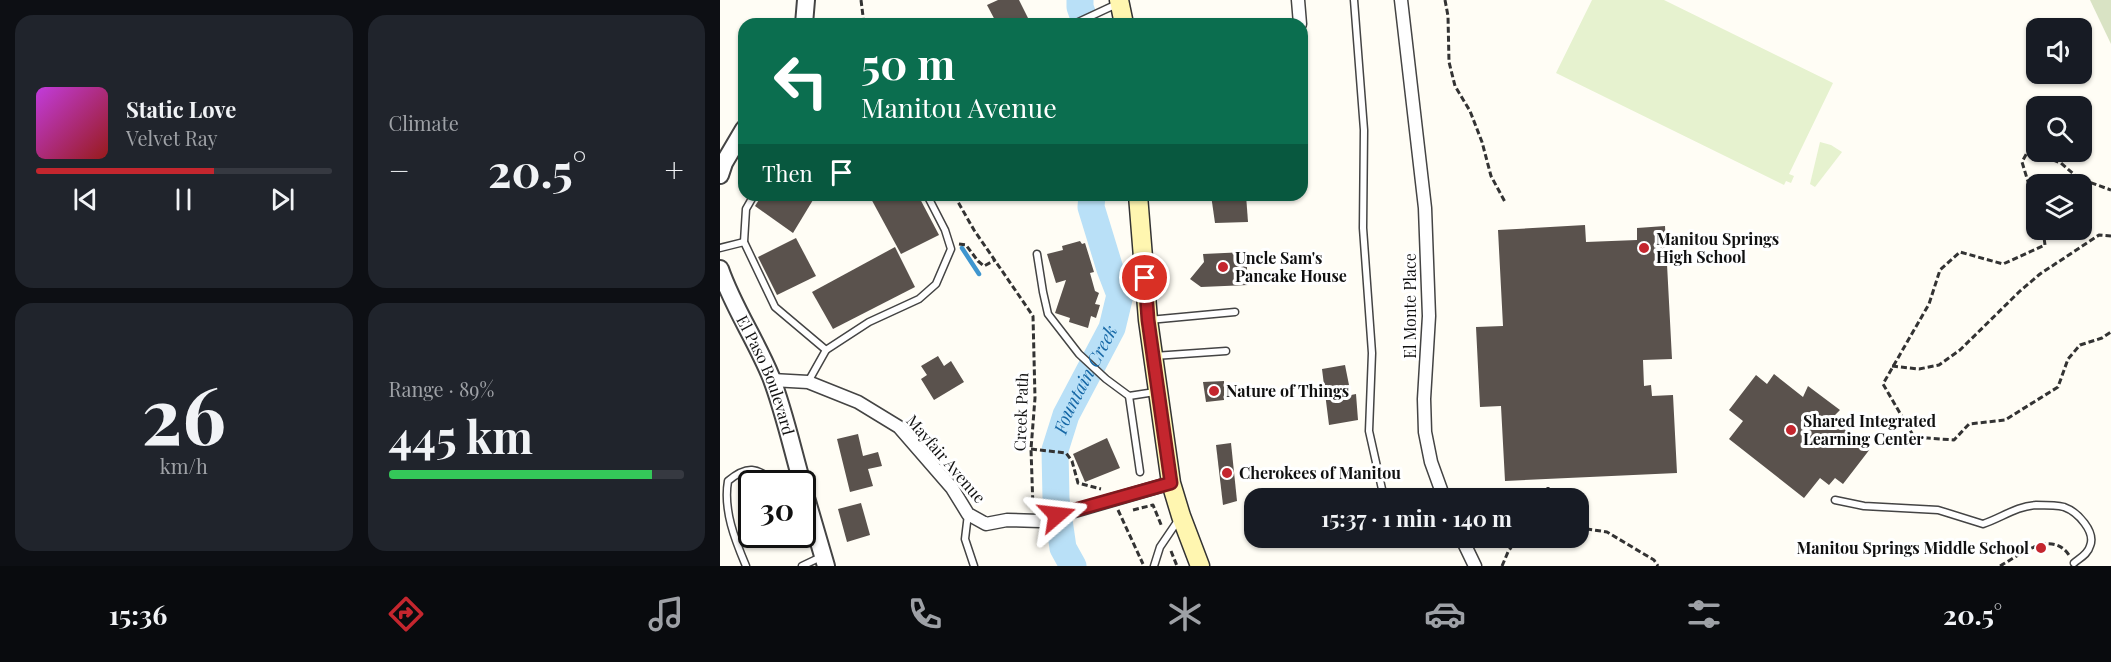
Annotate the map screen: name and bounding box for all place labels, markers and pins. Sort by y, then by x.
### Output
place label: Manitou Springs High School [1656,228,1779,267]
marker: Manitou Springs High School [1637,241,1651,255]
place label: Uncle Sam's Pancake House [1235,247,1347,286]
pin [1119,252,1170,303]
marker: Uncle Sam's Pancake House [1216,260,1230,274]
place label: Nature of Things [1226,380,1349,401]
marker: Nature of Things [1207,384,1221,398]
place label: Shared Integrated Learning Center [1803,410,1937,449]
marker: Shared Integrated Learning Center [1784,423,1798,437]
place label: Cherokees of Manitou [1239,462,1401,483]
marker: Cherokees of Manitou [1220,466,1234,480]
place label: Manitou Springs Middle School [1797,537,2029,558]
marker: Manitou Springs Middle School [2034,541,2048,555]

